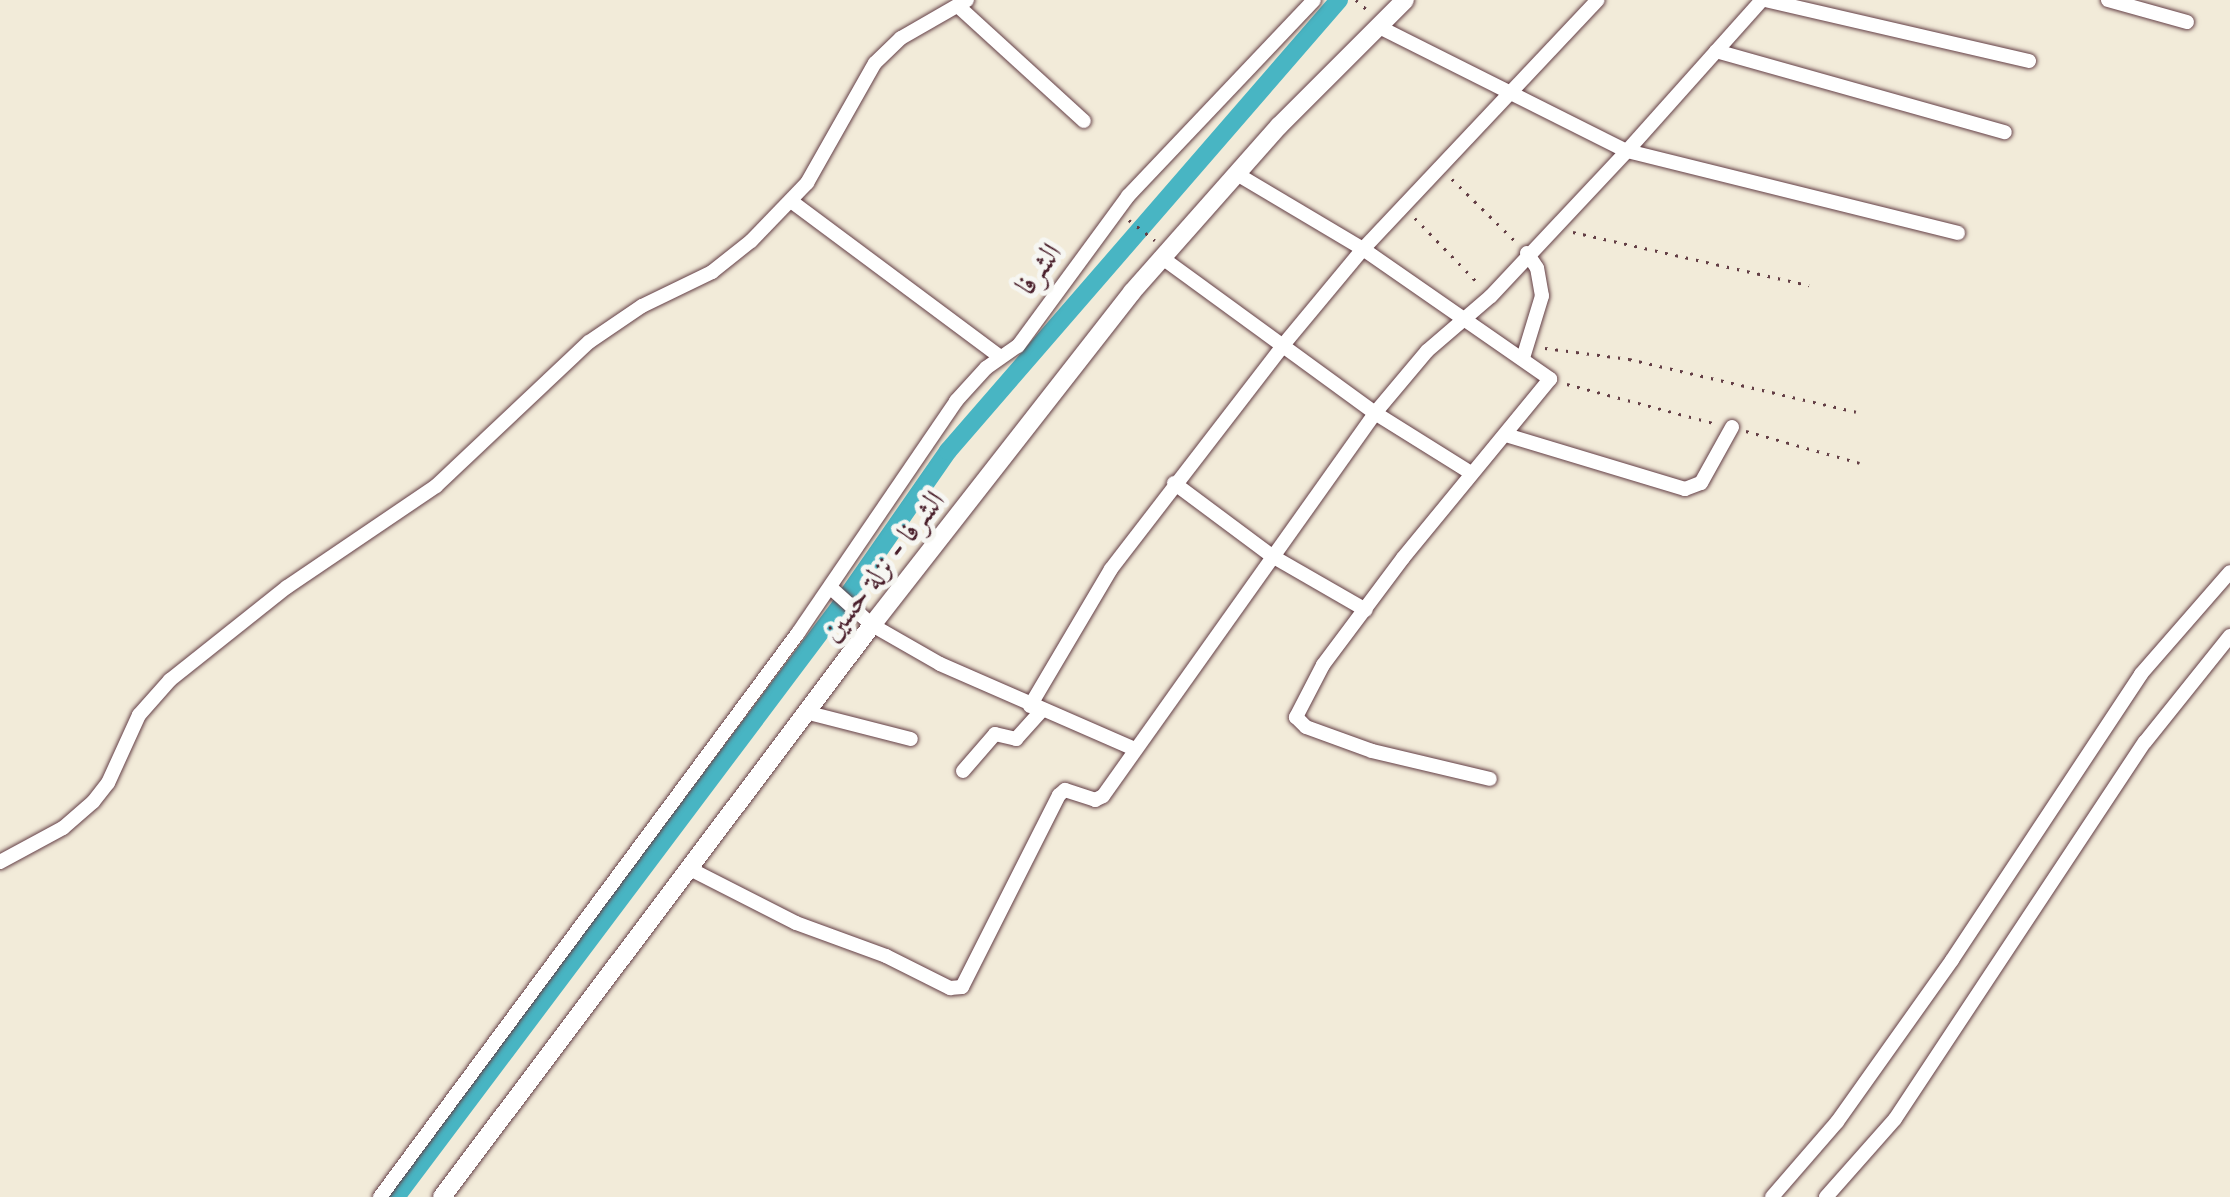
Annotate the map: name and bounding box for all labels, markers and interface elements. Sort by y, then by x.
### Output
street label: الشرفا [1009,237,1071,303]
street label: الشرفا - نزلة حسين [814,485,954,649]

